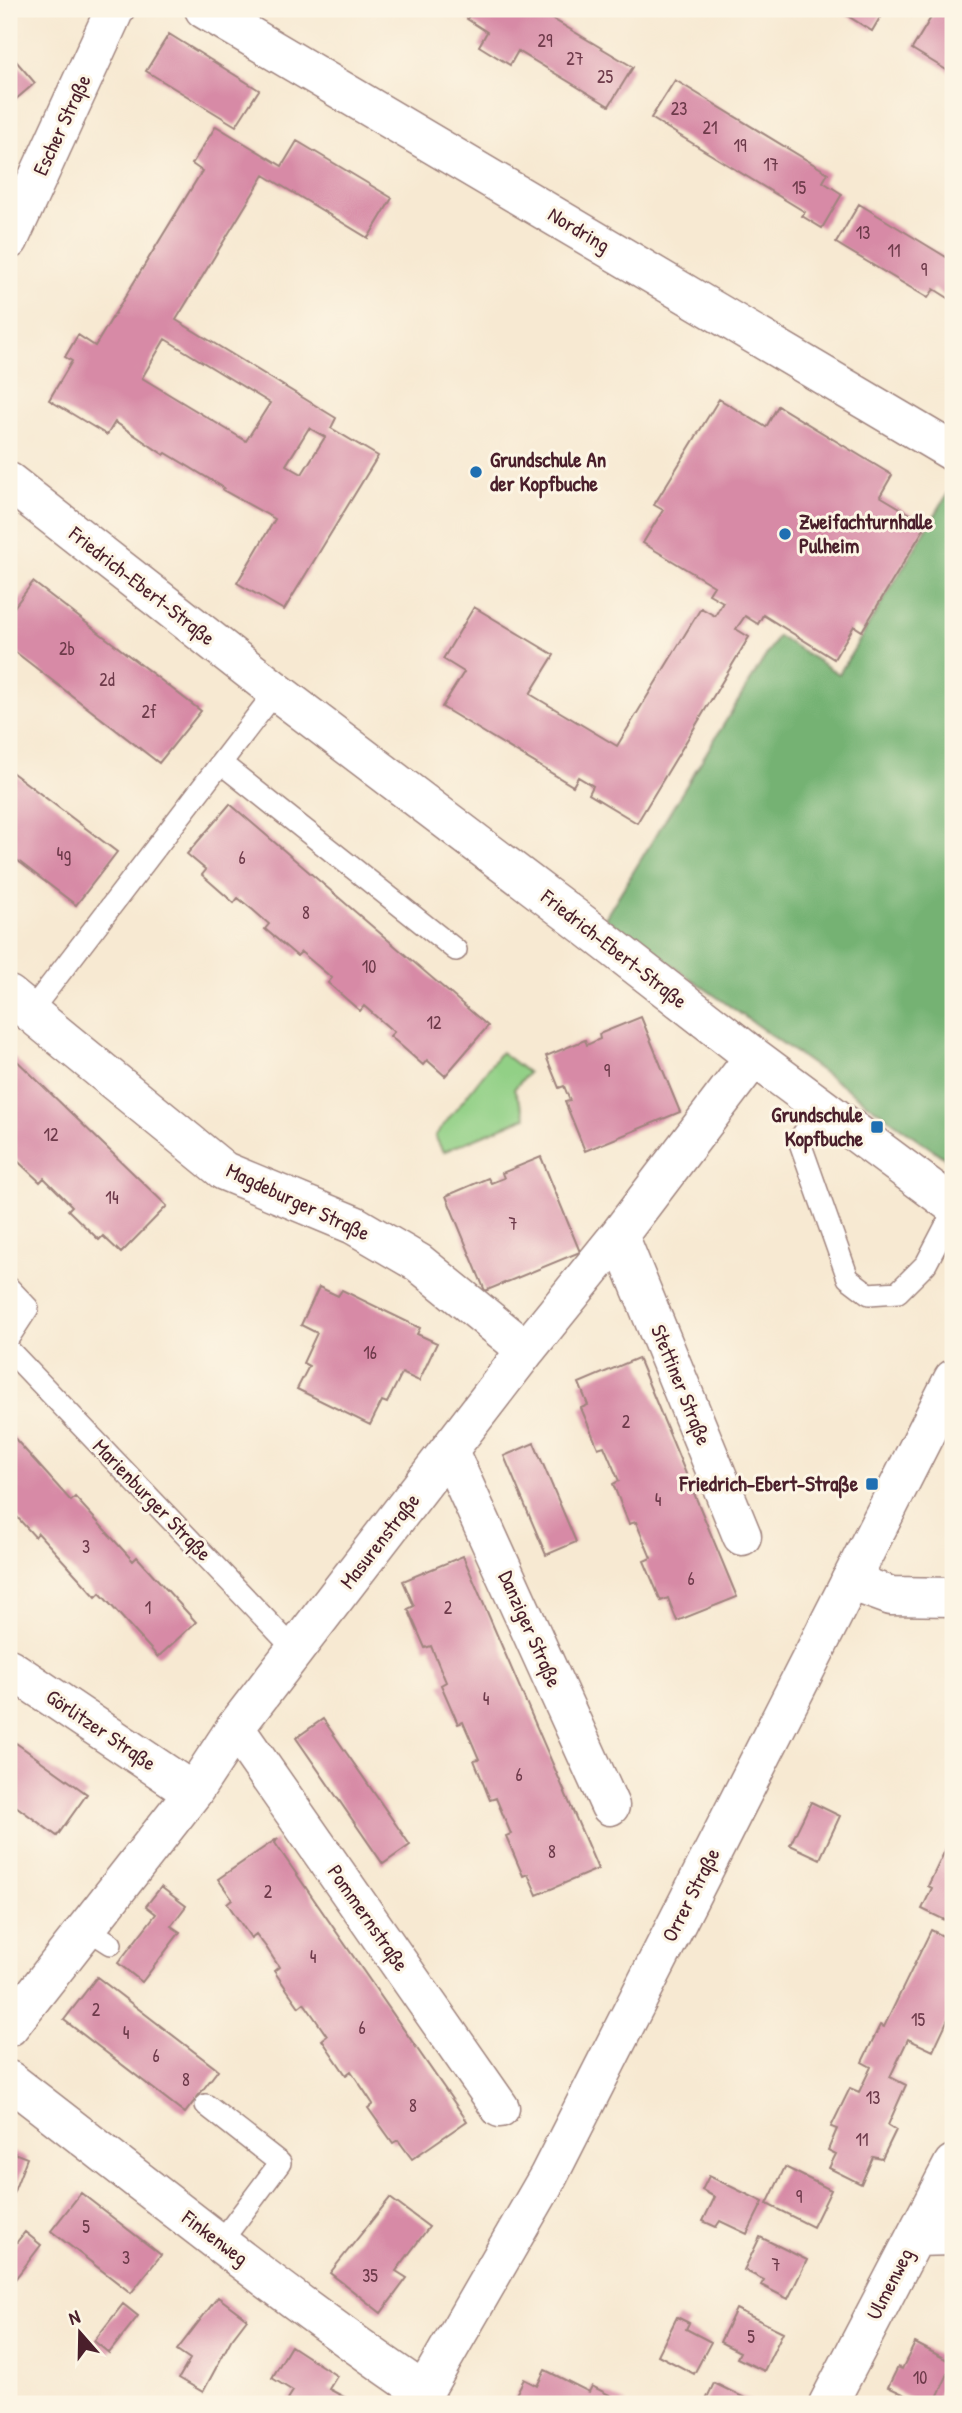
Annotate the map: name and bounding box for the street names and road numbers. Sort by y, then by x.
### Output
street label: Escher Straße [26,70,98,180]
street label: Nordring [543,200,616,259]
street label: Friedrich-Ebert-Straße [62,519,221,652]
street label: Friedrich-Ebert-Straße [534,882,693,1015]
street label: Magdeburger Straße [222,1156,375,1247]
street label: Stettiner Straße [644,1320,719,1449]
street label: Marienburger Straße [86,1432,218,1567]
street label: Masurenstraße [333,1487,426,1595]
street label: Danziger Straße [492,1566,569,1692]
street label: Görlitzer Straße [41,1682,162,1777]
street label: Orrer Straße [655,1843,727,1947]
street label: Pommernstraße [321,1859,416,1977]
street label: Finkenweg [175,2203,254,2272]
street label: Ulmenweg [859,2243,920,2325]

